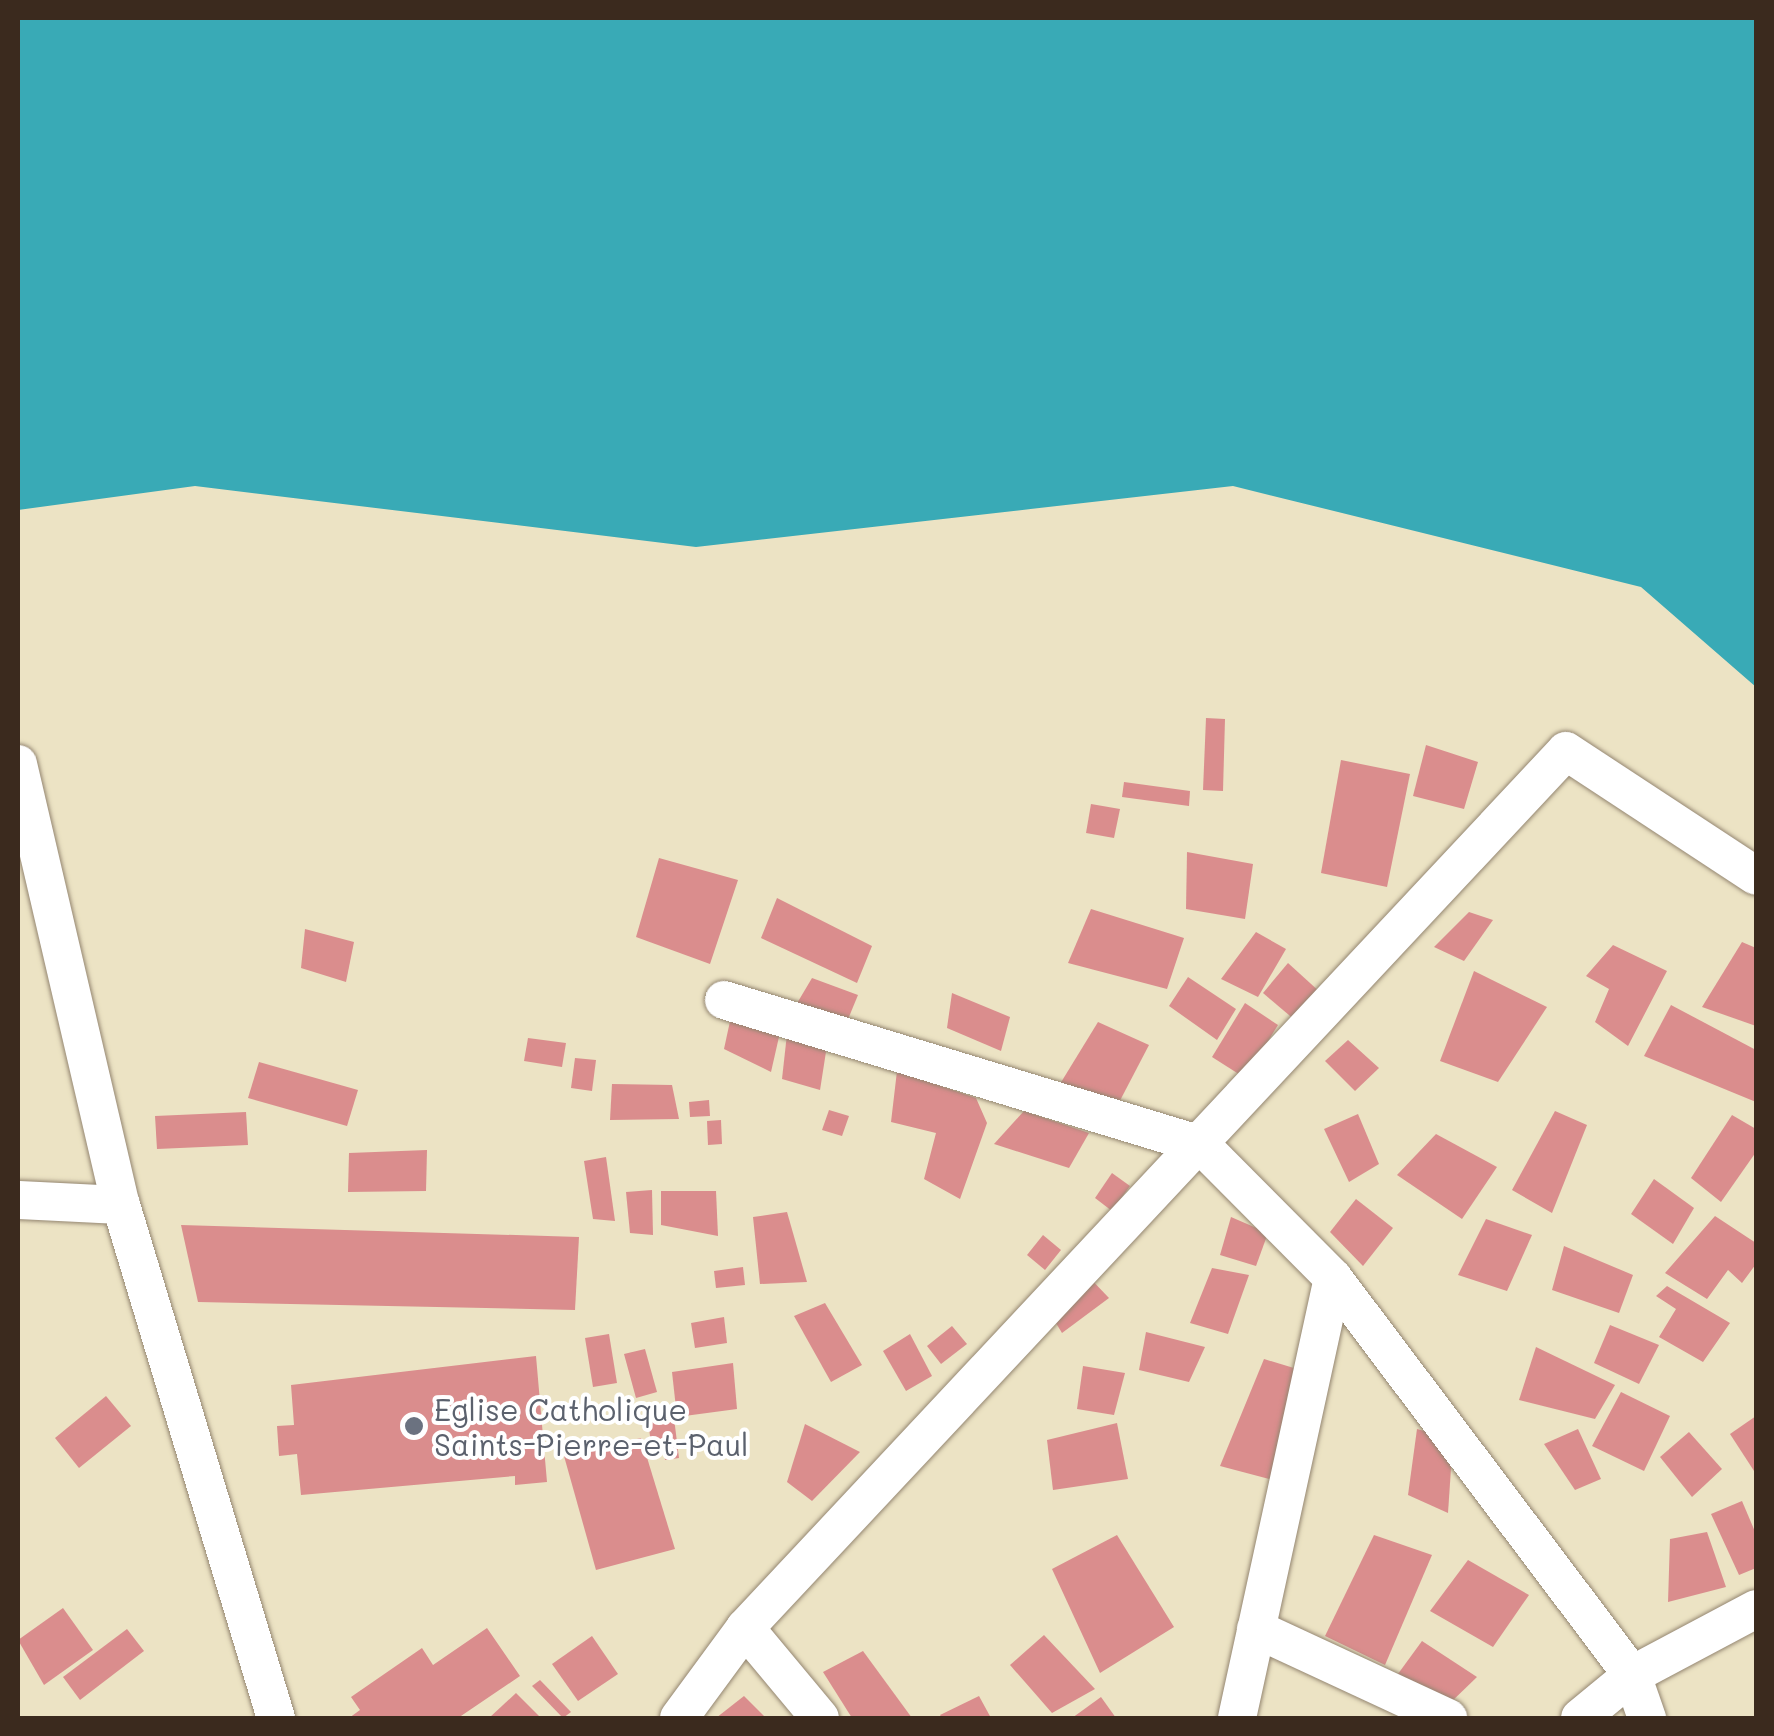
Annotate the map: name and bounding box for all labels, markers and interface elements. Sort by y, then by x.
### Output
place label: Eglise Catholique Saints-Pierre-et-Paul [434,1391,749,1462]
marker: Eglise Catholique Saints-Pierre-et-Paul [403,1415,425,1437]

